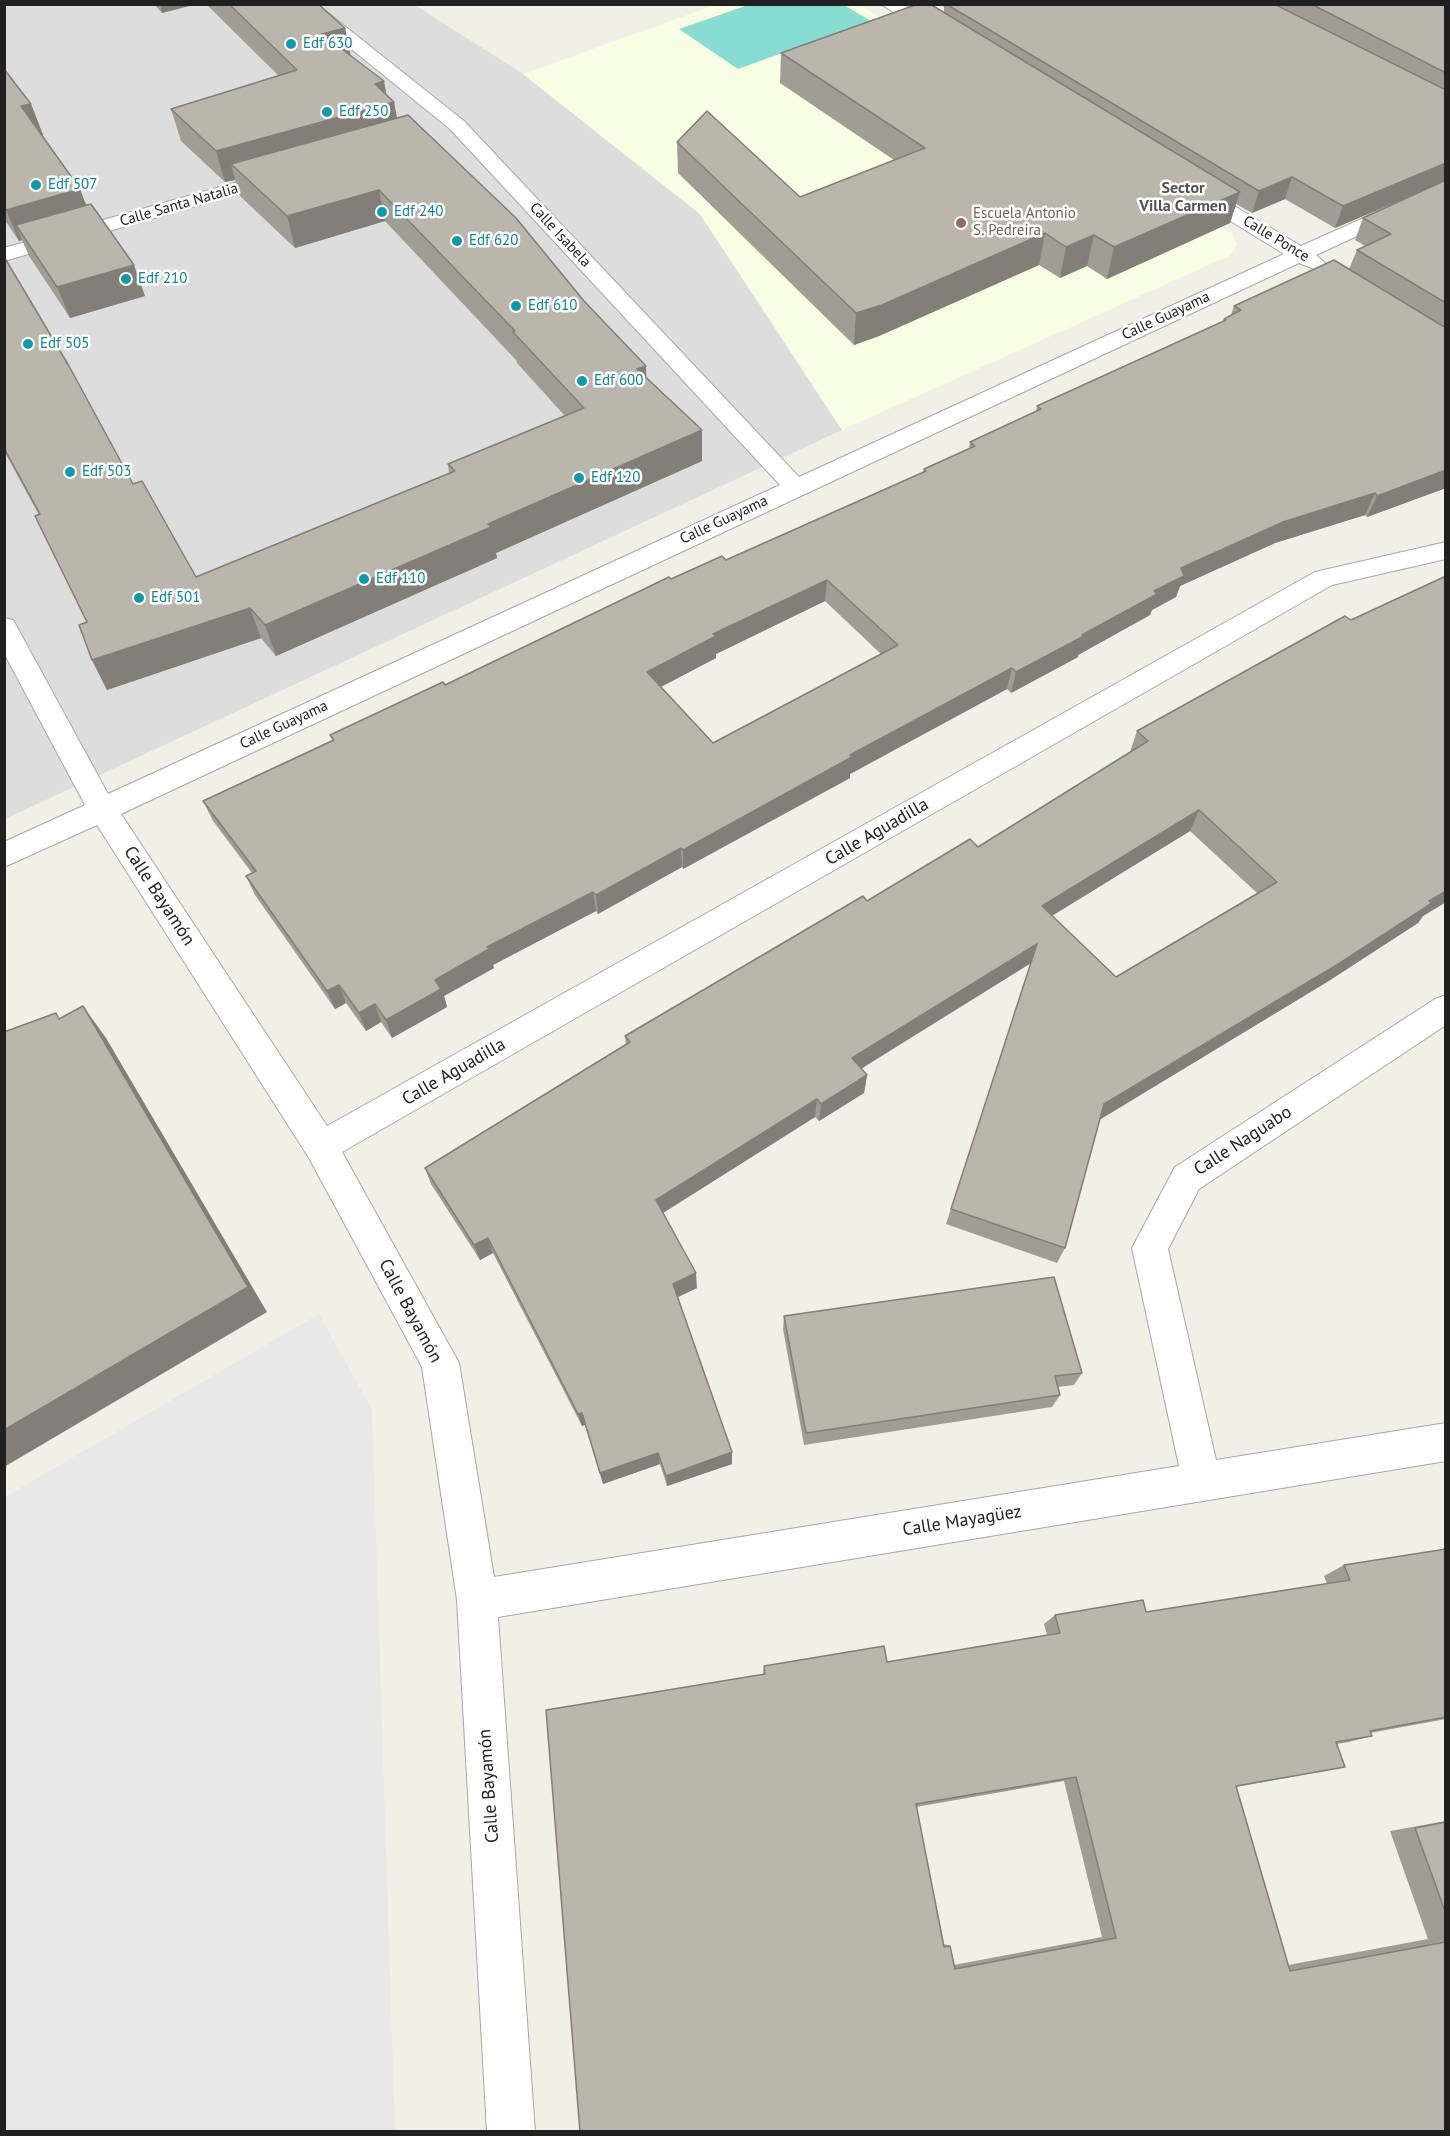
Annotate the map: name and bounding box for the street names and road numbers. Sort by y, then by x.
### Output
street label: Calle Santa Natalia [118,180,240,230]
street label: Calle Isabela [526,199,594,271]
street label: Calle Ponce [1240,212,1312,266]
street label: Calle Guayama [1119,288,1213,344]
street label: Calle Guayama [677,492,771,548]
street label: Calle Guayama [237,697,331,753]
street label: Calle Aguadilla [821,794,933,870]
street label: Calle Bayamón [119,842,199,950]
street label: Calle Aguadilla [398,1034,510,1110]
street label: Calle Naguabo [1190,1101,1296,1181]
street label: Calle Bayamón [374,1256,446,1366]
street label: Calle Mayagüez [901,1501,1023,1541]
street label: Calle Bayamón [474,1728,504,1844]

